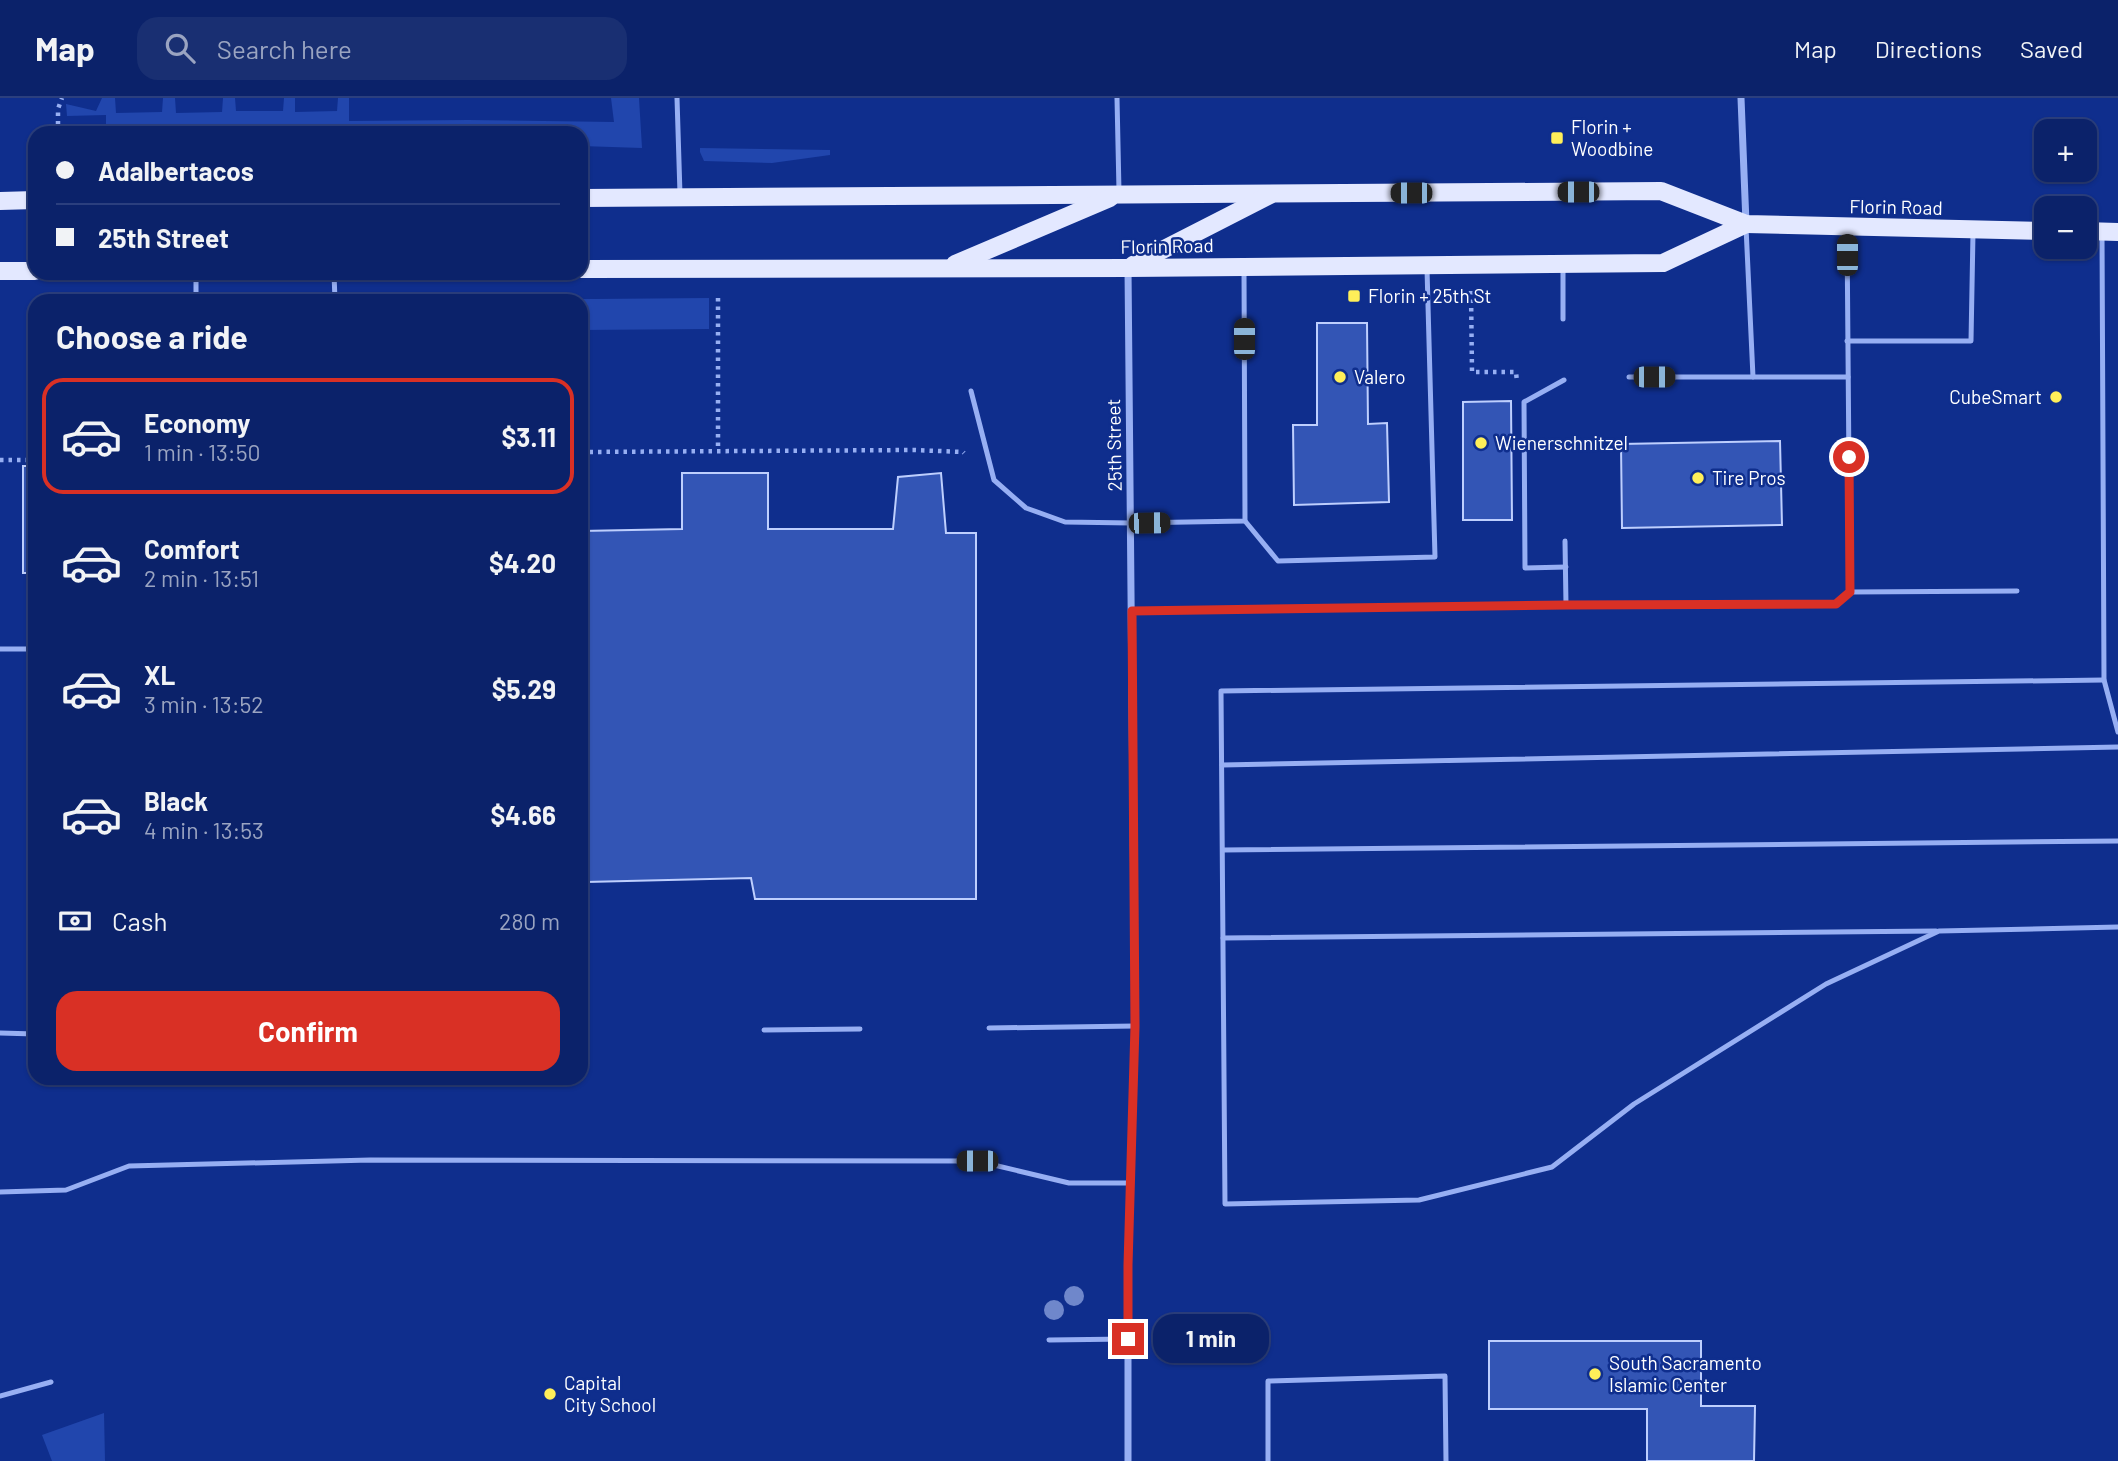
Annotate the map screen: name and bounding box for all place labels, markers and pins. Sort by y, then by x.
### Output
place label: Florin + Woodbine [1571,115,1653,160]
marker: Florin + Woodbine [1549,130,1565,146]
place label: Florin + 25th St [1368,284,1492,307]
marker: Florin + 25th St [1346,288,1362,304]
place label: Valero [1354,365,1406,388]
marker: Valero [1332,369,1348,385]
place label: CubeSmart [1949,385,2042,408]
marker: CubeSmart [2048,389,2064,405]
place label: Wienerschnitzel [1495,431,1628,454]
marker: Wienerschnitzel [1473,435,1489,451]
place label: Tire Pros [1712,466,1786,489]
marker: Tire Pros [1690,470,1706,486]
place label: South Sacramento Islamic Center [1609,1351,1762,1396]
marker: South Sacramento Islamic Center [1587,1366,1603,1382]
place label: Capital City School [564,1371,656,1416]
marker: Capital City School [542,1386,558,1402]

